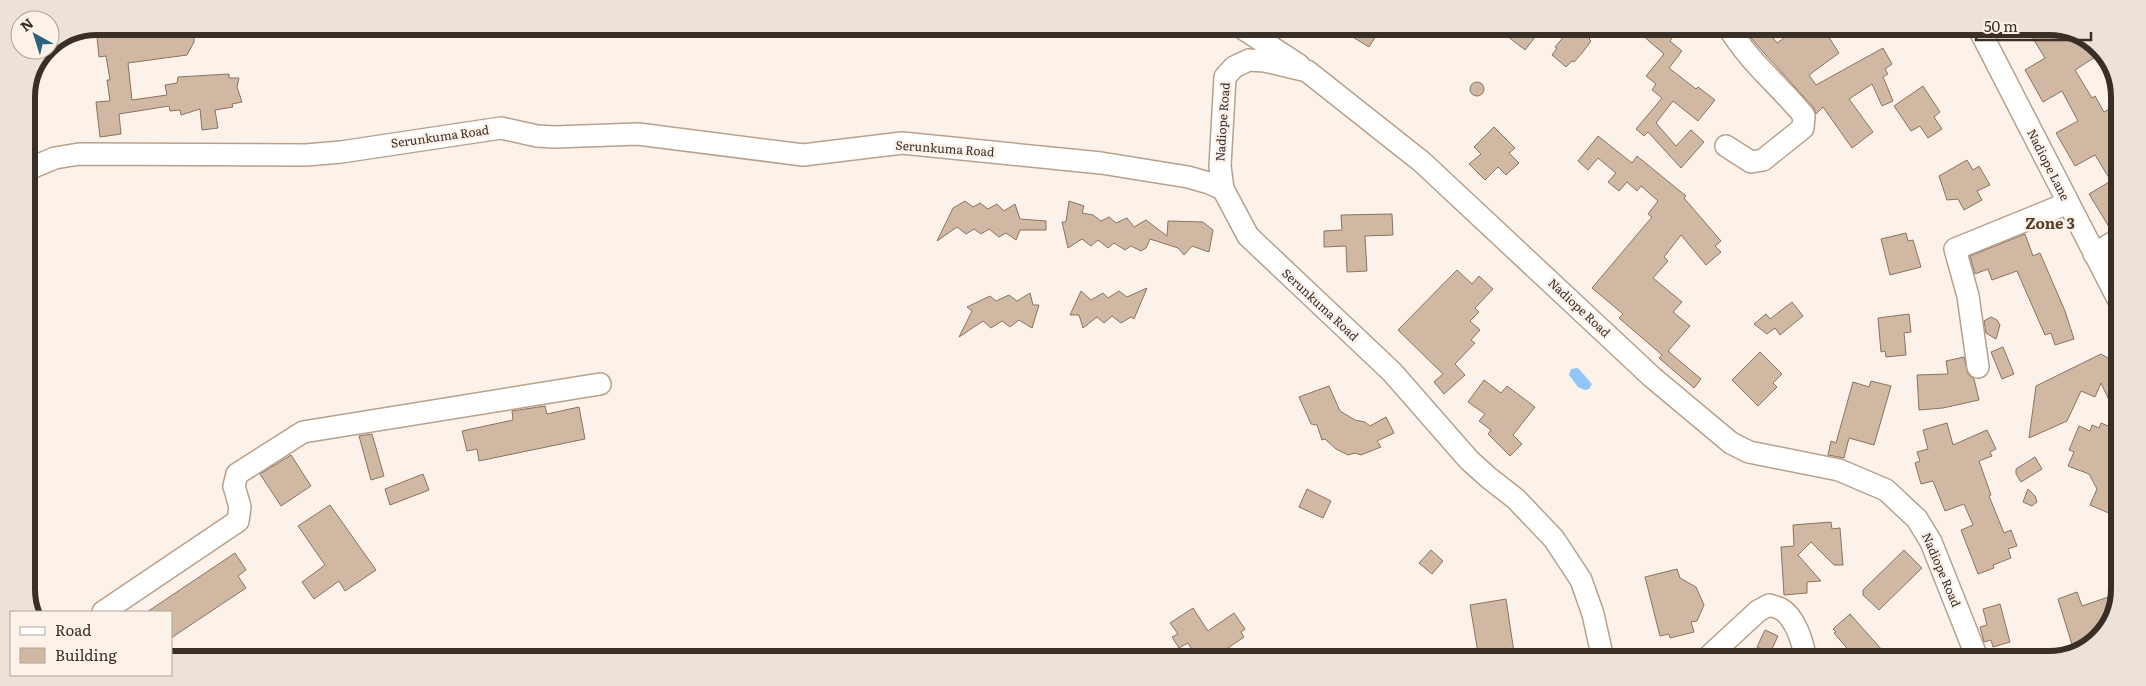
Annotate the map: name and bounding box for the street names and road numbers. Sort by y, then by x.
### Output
street label: Nadiope Road [1210,81,1234,162]
street label: Serunkuma Road [390,120,491,152]
street label: Nadiope Lane [2023,126,2075,203]
street label: Serunkuma Road [895,136,996,160]
street label: Serunkuma Road [1278,264,1363,345]
street label: Nadiope Road [1545,274,1615,341]
street label: Nadiope Road [1918,530,1966,610]

